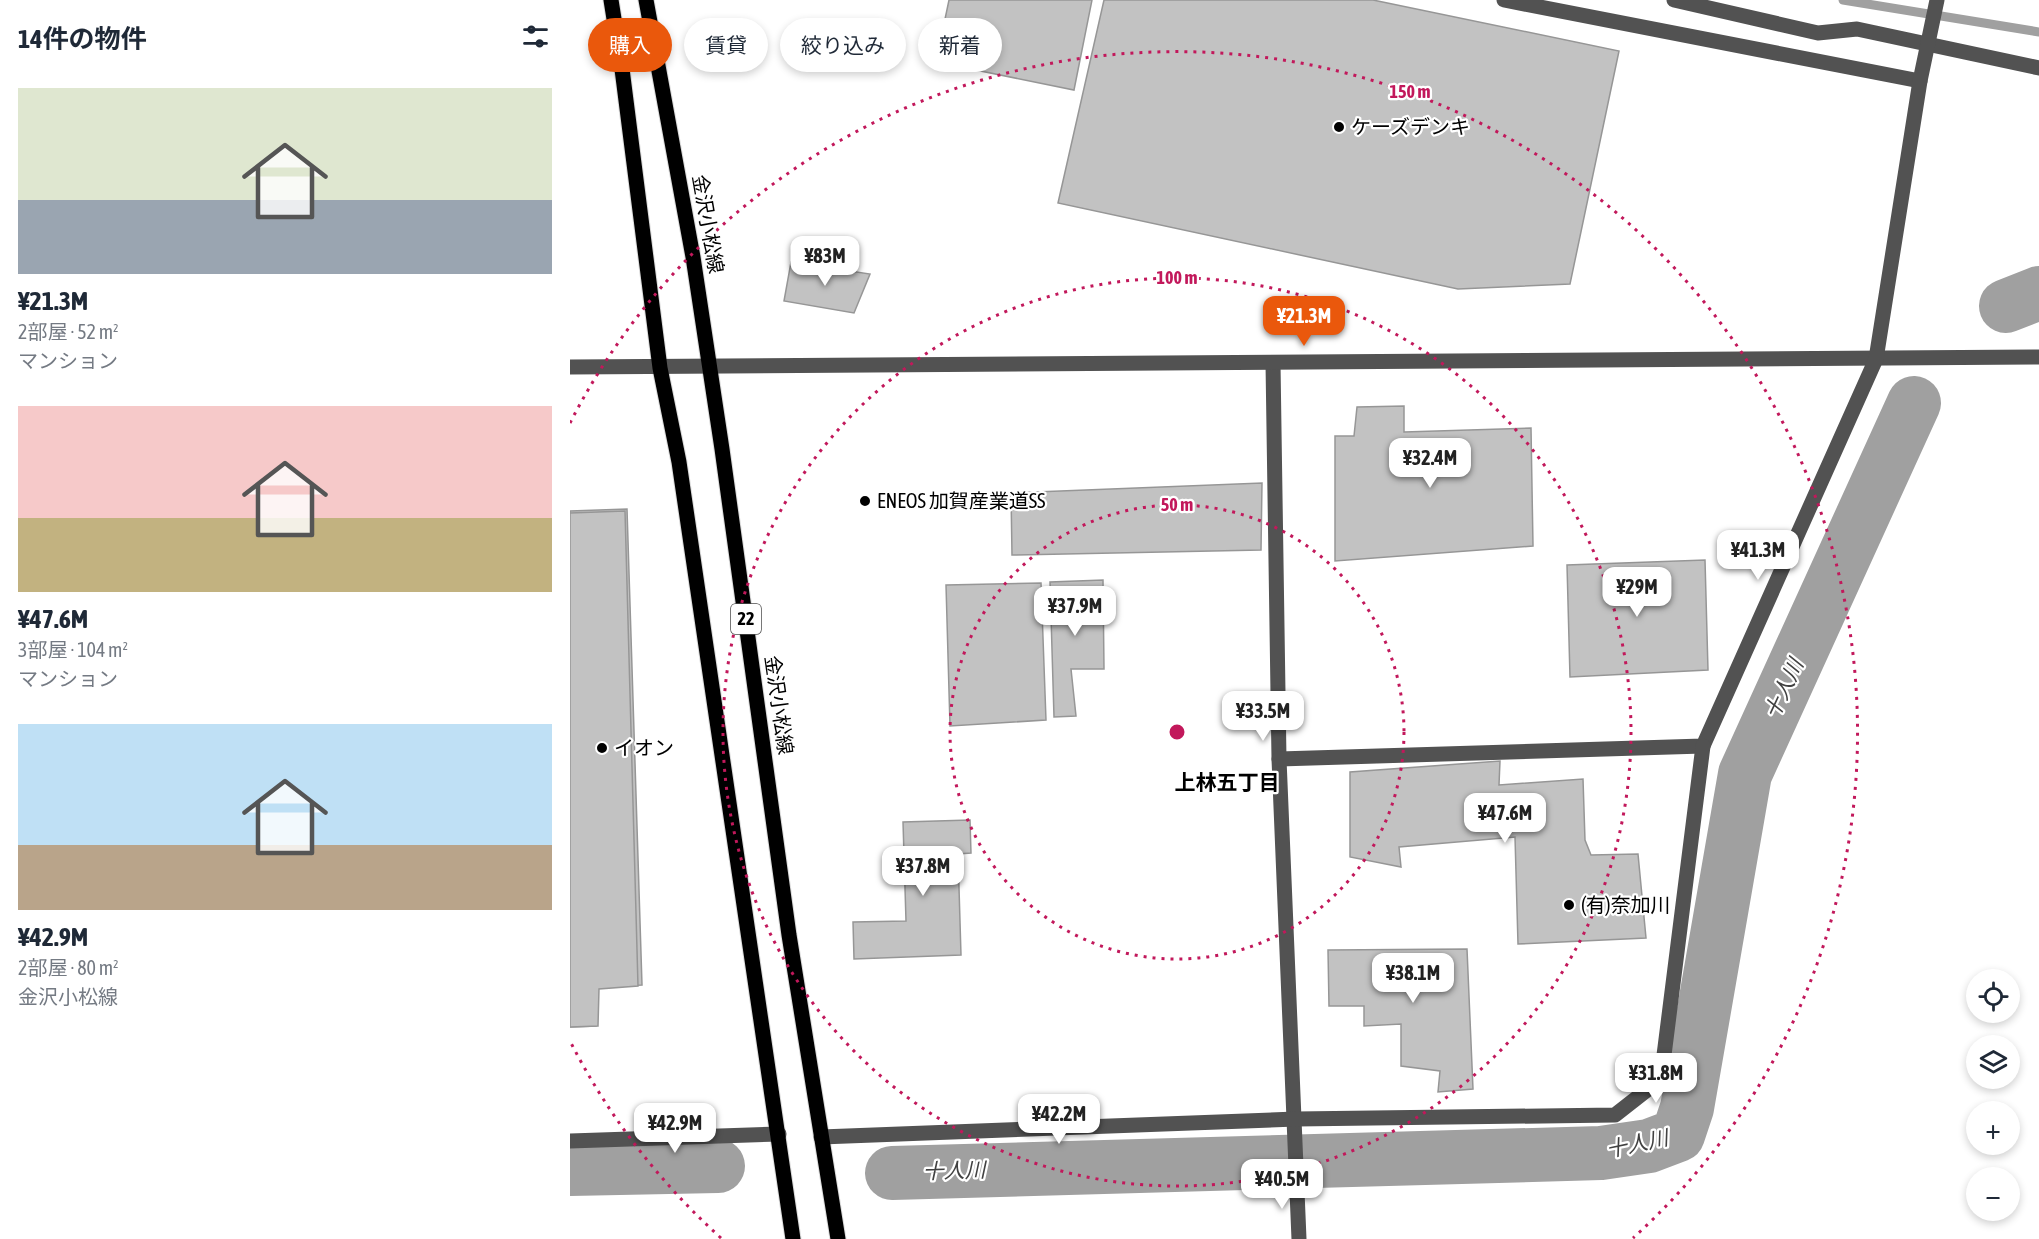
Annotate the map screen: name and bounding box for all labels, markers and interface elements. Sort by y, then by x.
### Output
chip: 購入 [588,18,672,72]
chip: 賃貸 [684,18,768,72]
chip: 絞り込み [780,18,906,72]
chip: 新着 [918,18,1002,72]
icon: filters [519,20,552,53]
text: 14件の物件 [18,24,146,54]
text: 150 m [1390,81,1430,102]
place label: ケーズデンキ [1351,115,1470,138]
marker: ケーズデンキ [1332,120,1346,134]
icon: home [231,127,339,235]
street label: 金沢小松線 [688,173,729,275]
pin: ¥83M [789,236,861,287]
text: ¥83M [804,244,846,267]
text: 100 m [1157,267,1197,288]
text: ¥21.3M [18,286,88,316]
pin: ¥21.3M [1255,296,1353,347]
text: ¥21.3M [1277,304,1331,327]
text: 2部屋 · 52 m² [18,320,119,343]
text: マンション [18,349,118,372]
pin: ¥32.4M [1381,438,1479,489]
icon: home [231,445,339,553]
text: ¥32.4M [1403,446,1457,469]
place label: ENEOS 加賀産業道SS [877,489,1045,512]
marker: ENEOS 加賀産業道SS [858,494,872,508]
text: 50 m [1161,494,1193,515]
pin: ¥41.3M [1709,530,1807,581]
text: ¥41.3M [1731,538,1785,561]
pin: ¥29M [1601,567,1673,618]
text: ¥29M [1616,575,1658,598]
pin: ¥37.9M [1026,586,1124,637]
text: ¥37.9M [1048,594,1102,617]
text: ¥47.6M [18,604,88,634]
road number: 22 [731,604,761,634]
text: 3部屋 · 104 m² [18,638,128,661]
water label: 十人川 [1759,653,1808,722]
street label: 金沢小松線 [761,654,798,756]
text: マンション [18,667,118,690]
pin: ¥33.5M [1214,691,1312,742]
text: ¥33.5M [1236,699,1290,722]
centre of rings [1167,722,1187,742]
place label: イオン [614,736,674,759]
marker: イオン [595,741,609,755]
icon: home [231,763,339,871]
district label: 上林五丁目 [1175,770,1280,794]
pin: ¥47.6M [1456,793,1554,844]
text: ¥47.6M [1478,801,1532,824]
pin: ¥37.8M [874,846,972,897]
text: ¥37.8M [896,854,950,877]
place label: (有)奈加川 [1581,893,1671,916]
marker: (有)奈加川 [1562,898,1576,912]
text: ¥42.9M [18,922,88,952]
pin: ¥38.1M [1364,953,1462,1004]
text: 2部屋 · 80 m² [18,956,119,979]
text: ¥38.1M [1386,961,1440,984]
map controls [1966,969,2020,1221]
button: locate [1966,969,2020,1023]
text: 金沢小松線 [18,985,118,1008]
button: layers [1966,1035,2020,1089]
pin: ¥31.8M [1607,1053,1705,1104]
text: ¥31.8M [1629,1061,1683,1084]
pin: ¥42.2M [1010,1094,1108,1145]
button: + [1966,1101,2020,1155]
text: ¥42.2M [1032,1102,1086,1125]
pin: ¥42.9M [626,1103,724,1154]
text: ¥42.9M [648,1111,702,1134]
water label: 十人川 [1603,1124,1672,1161]
water label: 十人川 [922,1157,988,1183]
pin: ¥40.5M [1233,1159,1331,1210]
text: ¥40.5M [1255,1167,1309,1190]
button: − [1966,1167,2020,1221]

